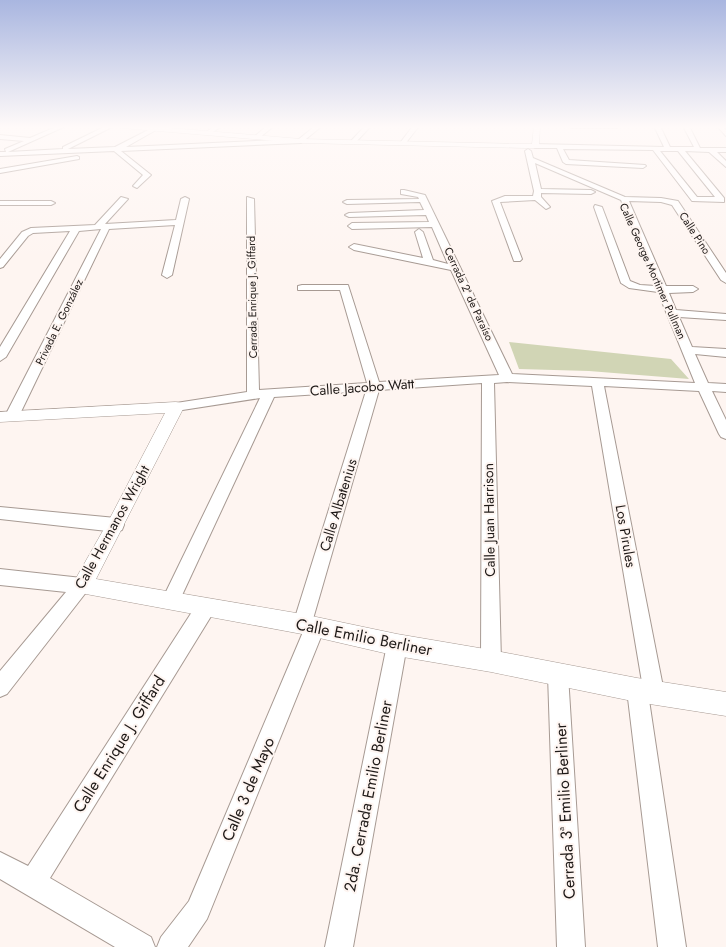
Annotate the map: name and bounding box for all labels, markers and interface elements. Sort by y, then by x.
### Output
street label: Calle George Mortimer Pullman [616,200,690,342]
street label: Calle Pino [675,209,715,257]
street label: Cerrada Enrique J. Giffard [243,236,261,358]
street label: Cerrada 2ª de Paraíso [440,245,498,343]
street label: Privada E. González [31,276,87,368]
street label: Calle Jacobo Watt [309,373,415,401]
street label: Calle Albatenius [314,456,362,554]
street label: Calle Hermanos Wright [70,461,155,593]
street label: Calle Juan Harrison [478,463,500,577]
street label: Los Pirules [611,503,641,569]
street label: Calle Emilio Berliner [294,612,435,662]
street label: Calle Enrique J. Giffard [67,671,171,817]
street label: 2da. Cerrada Emilio Berliner [338,698,398,894]
street label: Cerrada 3ª Emilio Berliner [549,722,581,900]
street label: Calle 3 de Mayo [216,733,280,845]

